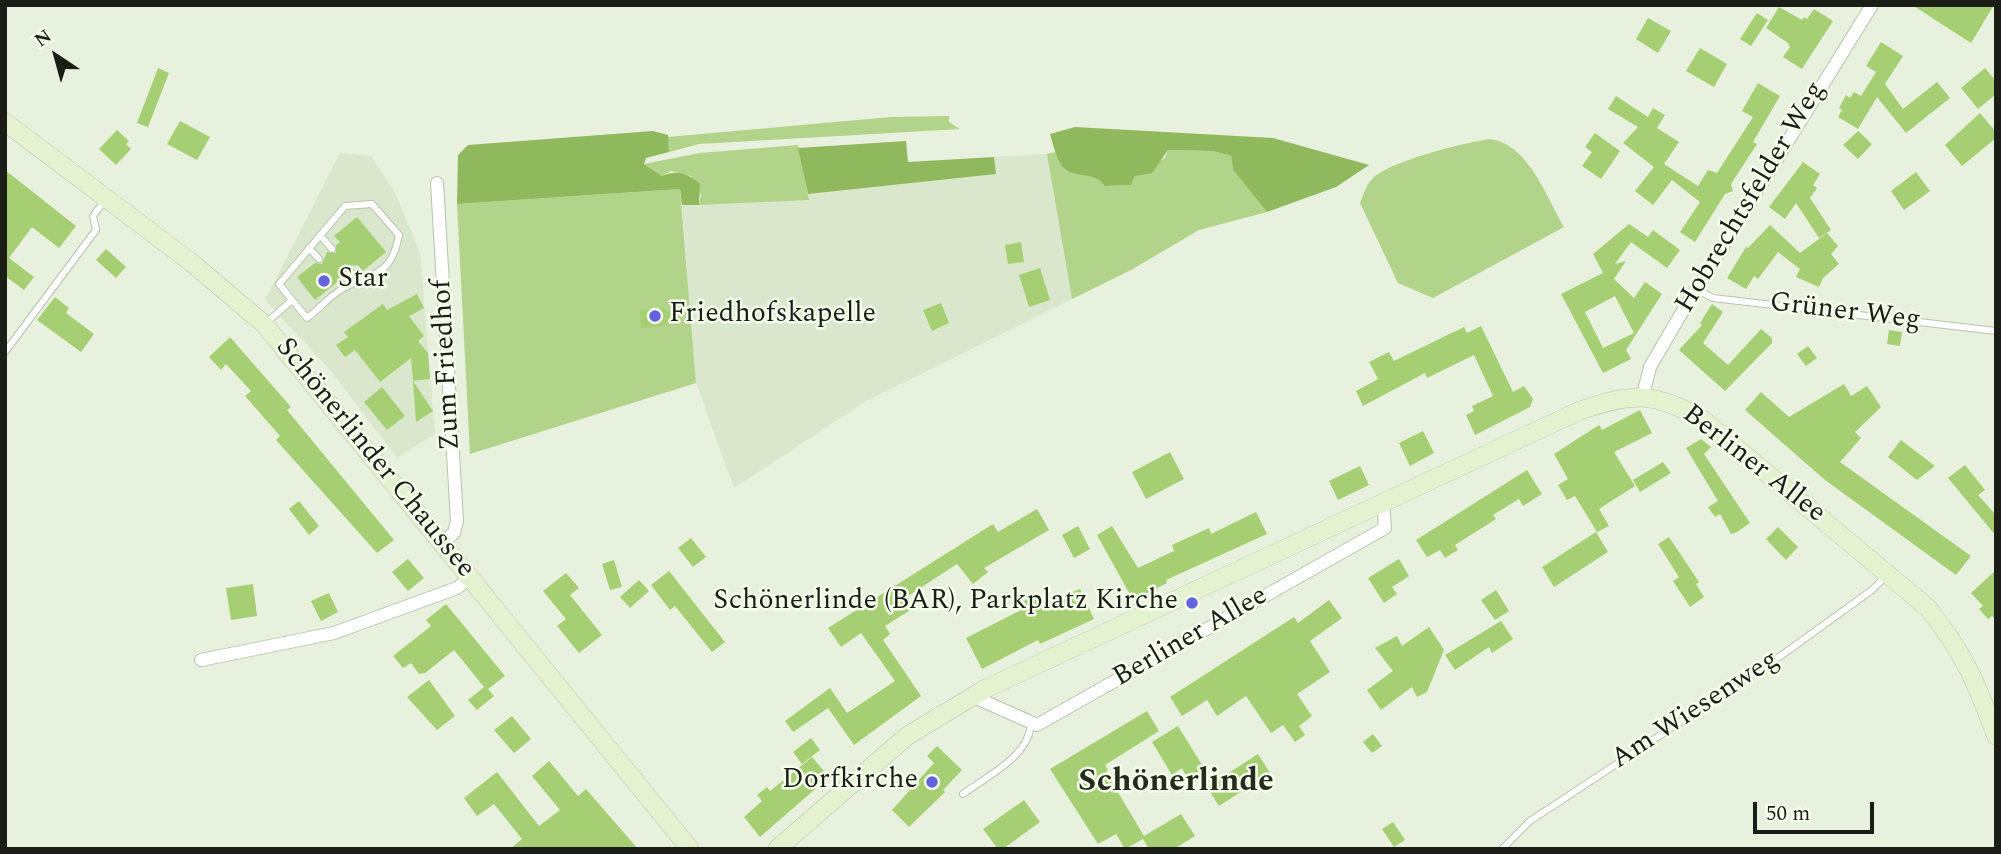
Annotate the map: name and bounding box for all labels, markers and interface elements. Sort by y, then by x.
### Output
north arrow [21,21,91,91]
text: N [29,22,58,55]
street label: Hobrechtsfelder Weg [1670,76,1834,320]
place label: Star [338,264,388,298]
marker: Star [316,273,332,289]
street label: Zum Friedhof [427,279,469,451]
street label: Grüner Weg [1767,287,1923,339]
place label: Friedhofskapelle [669,299,876,333]
marker: Friedhofskapelle [647,308,663,324]
street label: Schönerlinder Chaussee [267,332,481,586]
street label: Berliner Allee [1675,399,1831,531]
street label: Berliner Allee [1108,580,1274,696]
place label: Schönerlinde (BAR), Parkplatz Kirche [713,586,1178,620]
marker: Schönerlinde (BAR), Parkplatz Kirche [1184,595,1200,611]
street label: Am Wiesenweg [1606,644,1786,778]
place label: Dorfkirche [782,765,918,799]
district label: Schönerlinde [1078,765,1274,803]
marker: Dorfkirche [924,774,940,790]
scale bar [1756,788,1877,832]
text: 50 m [1766,798,1810,830]

